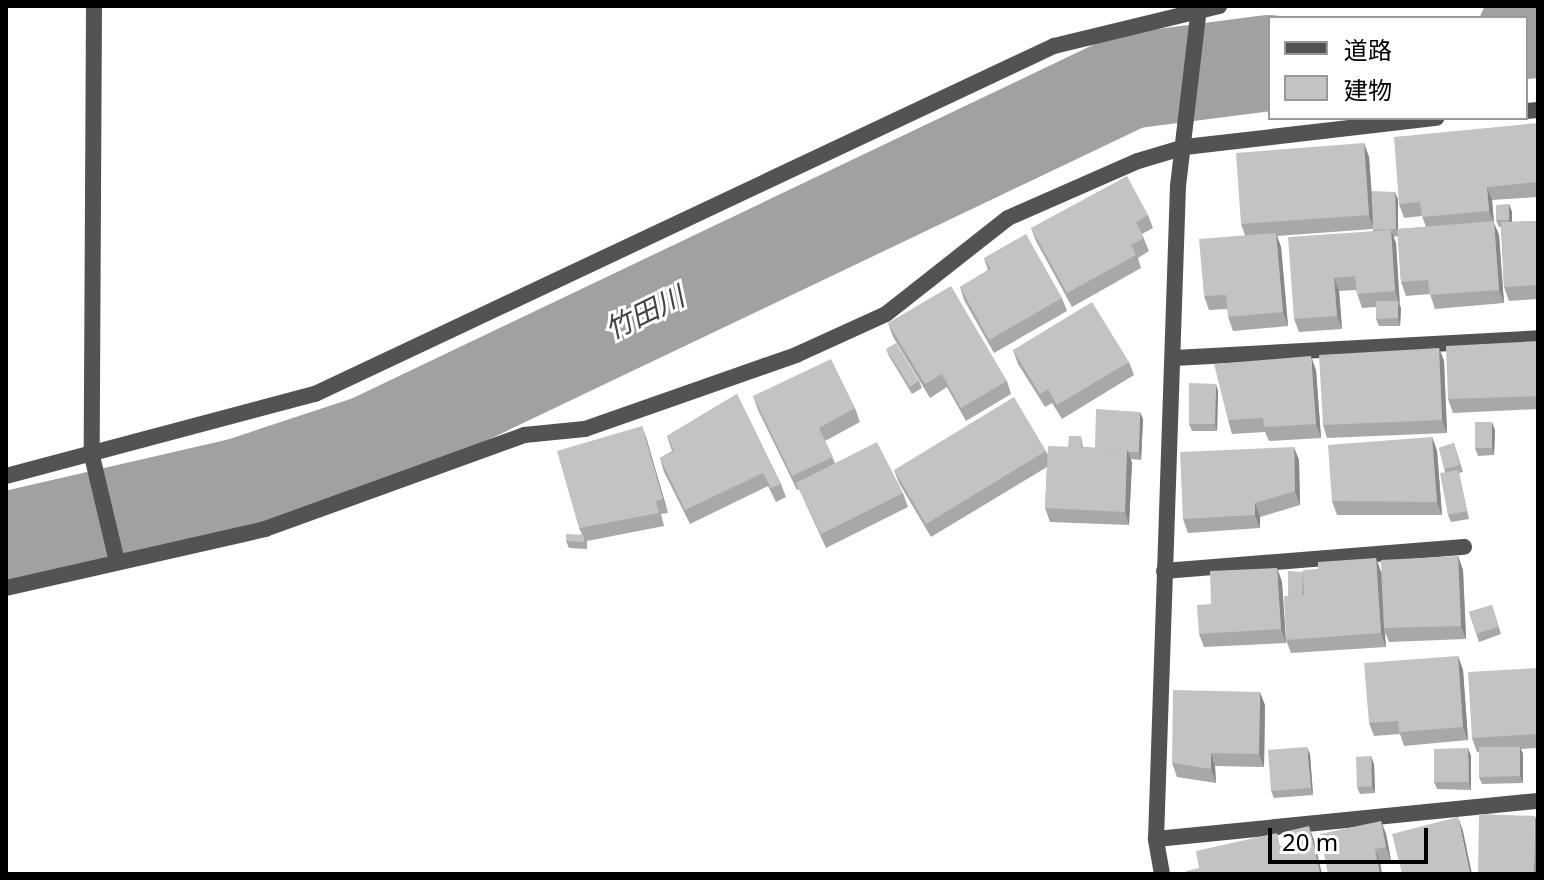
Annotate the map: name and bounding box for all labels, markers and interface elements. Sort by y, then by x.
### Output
legend [1268,16,1528,120]
text: 道路 [1344,33,1392,66]
text: 建物 [1344,73,1392,106]
water label: 竹田川 [599,278,689,346]
scale bar [1272,812,1432,862]
text: 20 m [1282,825,1338,858]

